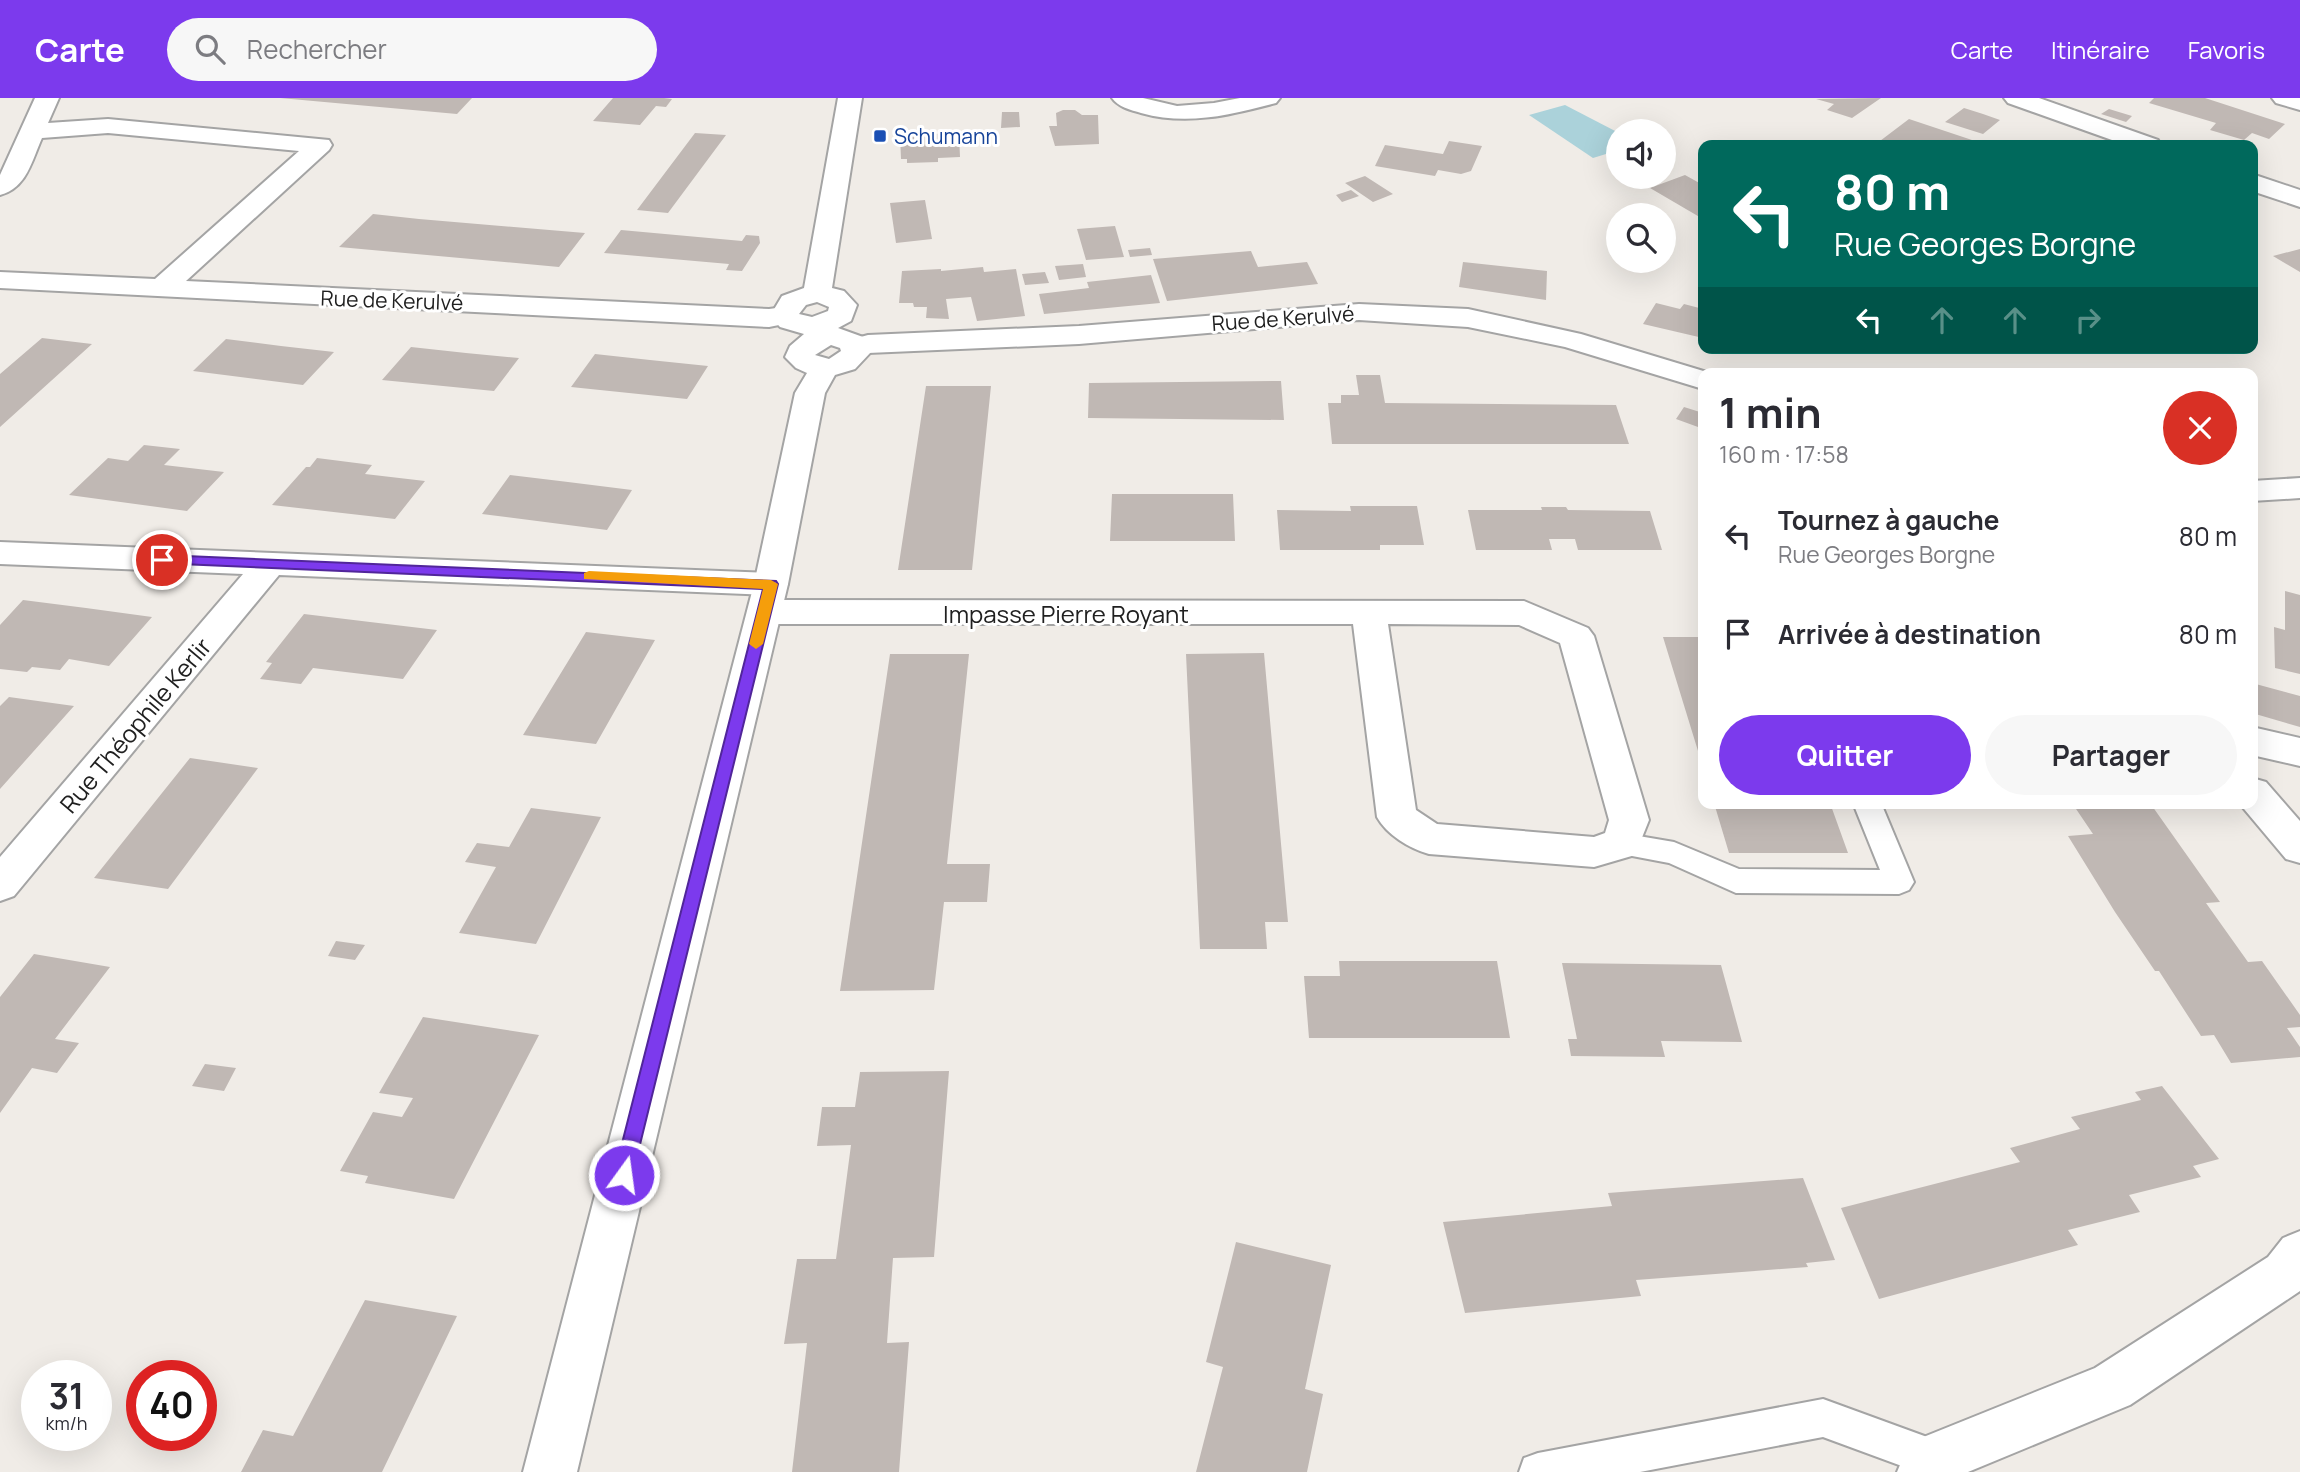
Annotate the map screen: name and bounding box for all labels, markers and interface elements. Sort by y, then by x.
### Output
search box [167,18,657,81]
text: Carte [35,27,125,72]
icon: search [191,30,229,68]
text: Rechercher [247,31,387,67]
text: Carte [1951,33,2013,66]
text: Itinéraire [2051,33,2150,66]
text: Favoris [2188,33,2265,66]
map controls [1606,119,1676,273]
button: sound [1606,119,1676,189]
place label: Schumann [894,122,998,150]
marker: Schumann [872,128,888,144]
text: 80 m [1834,158,1950,225]
icon: left [1719,168,1810,259]
button: search [1606,203,1676,273]
text: Rue Georges Borgne [1834,222,2136,266]
street label: Rue de Kerulvé [320,284,464,316]
street label: Rue de Kerulvé [1211,299,1355,337]
icon: left [1850,301,1888,339]
icon: ahead [1923,301,1961,339]
icon: ahead [1996,301,2034,339]
icon: right [2069,301,2107,339]
text: 1 min [1719,383,1822,441]
button: close [2163,391,2237,465]
text: 160 m · 17:58 [1719,438,1849,470]
text: Tournez à gauche [1778,502,1999,538]
icon: left [1719,517,1757,555]
text: 80 m [2179,518,2237,554]
pin [132,530,192,590]
text: Rue Georges Borgne [1778,538,1995,570]
icon: arrive [143,541,181,579]
street label: Impasse Pierre Royant [943,597,1189,630]
icon: arrive [1719,615,1757,653]
text: Arrivée à destination [1778,616,2041,652]
text: 80 m [2179,616,2237,652]
street label: Rue Théophile Kerlir [52,630,218,820]
button: Quitter [1719,715,1971,795]
button: Partager [1985,715,2237,795]
position arrow [587,1138,661,1212]
speed limit sign: 40 [126,1360,217,1451]
text: 31 [49,1372,84,1420]
text: km/h [46,1411,87,1435]

